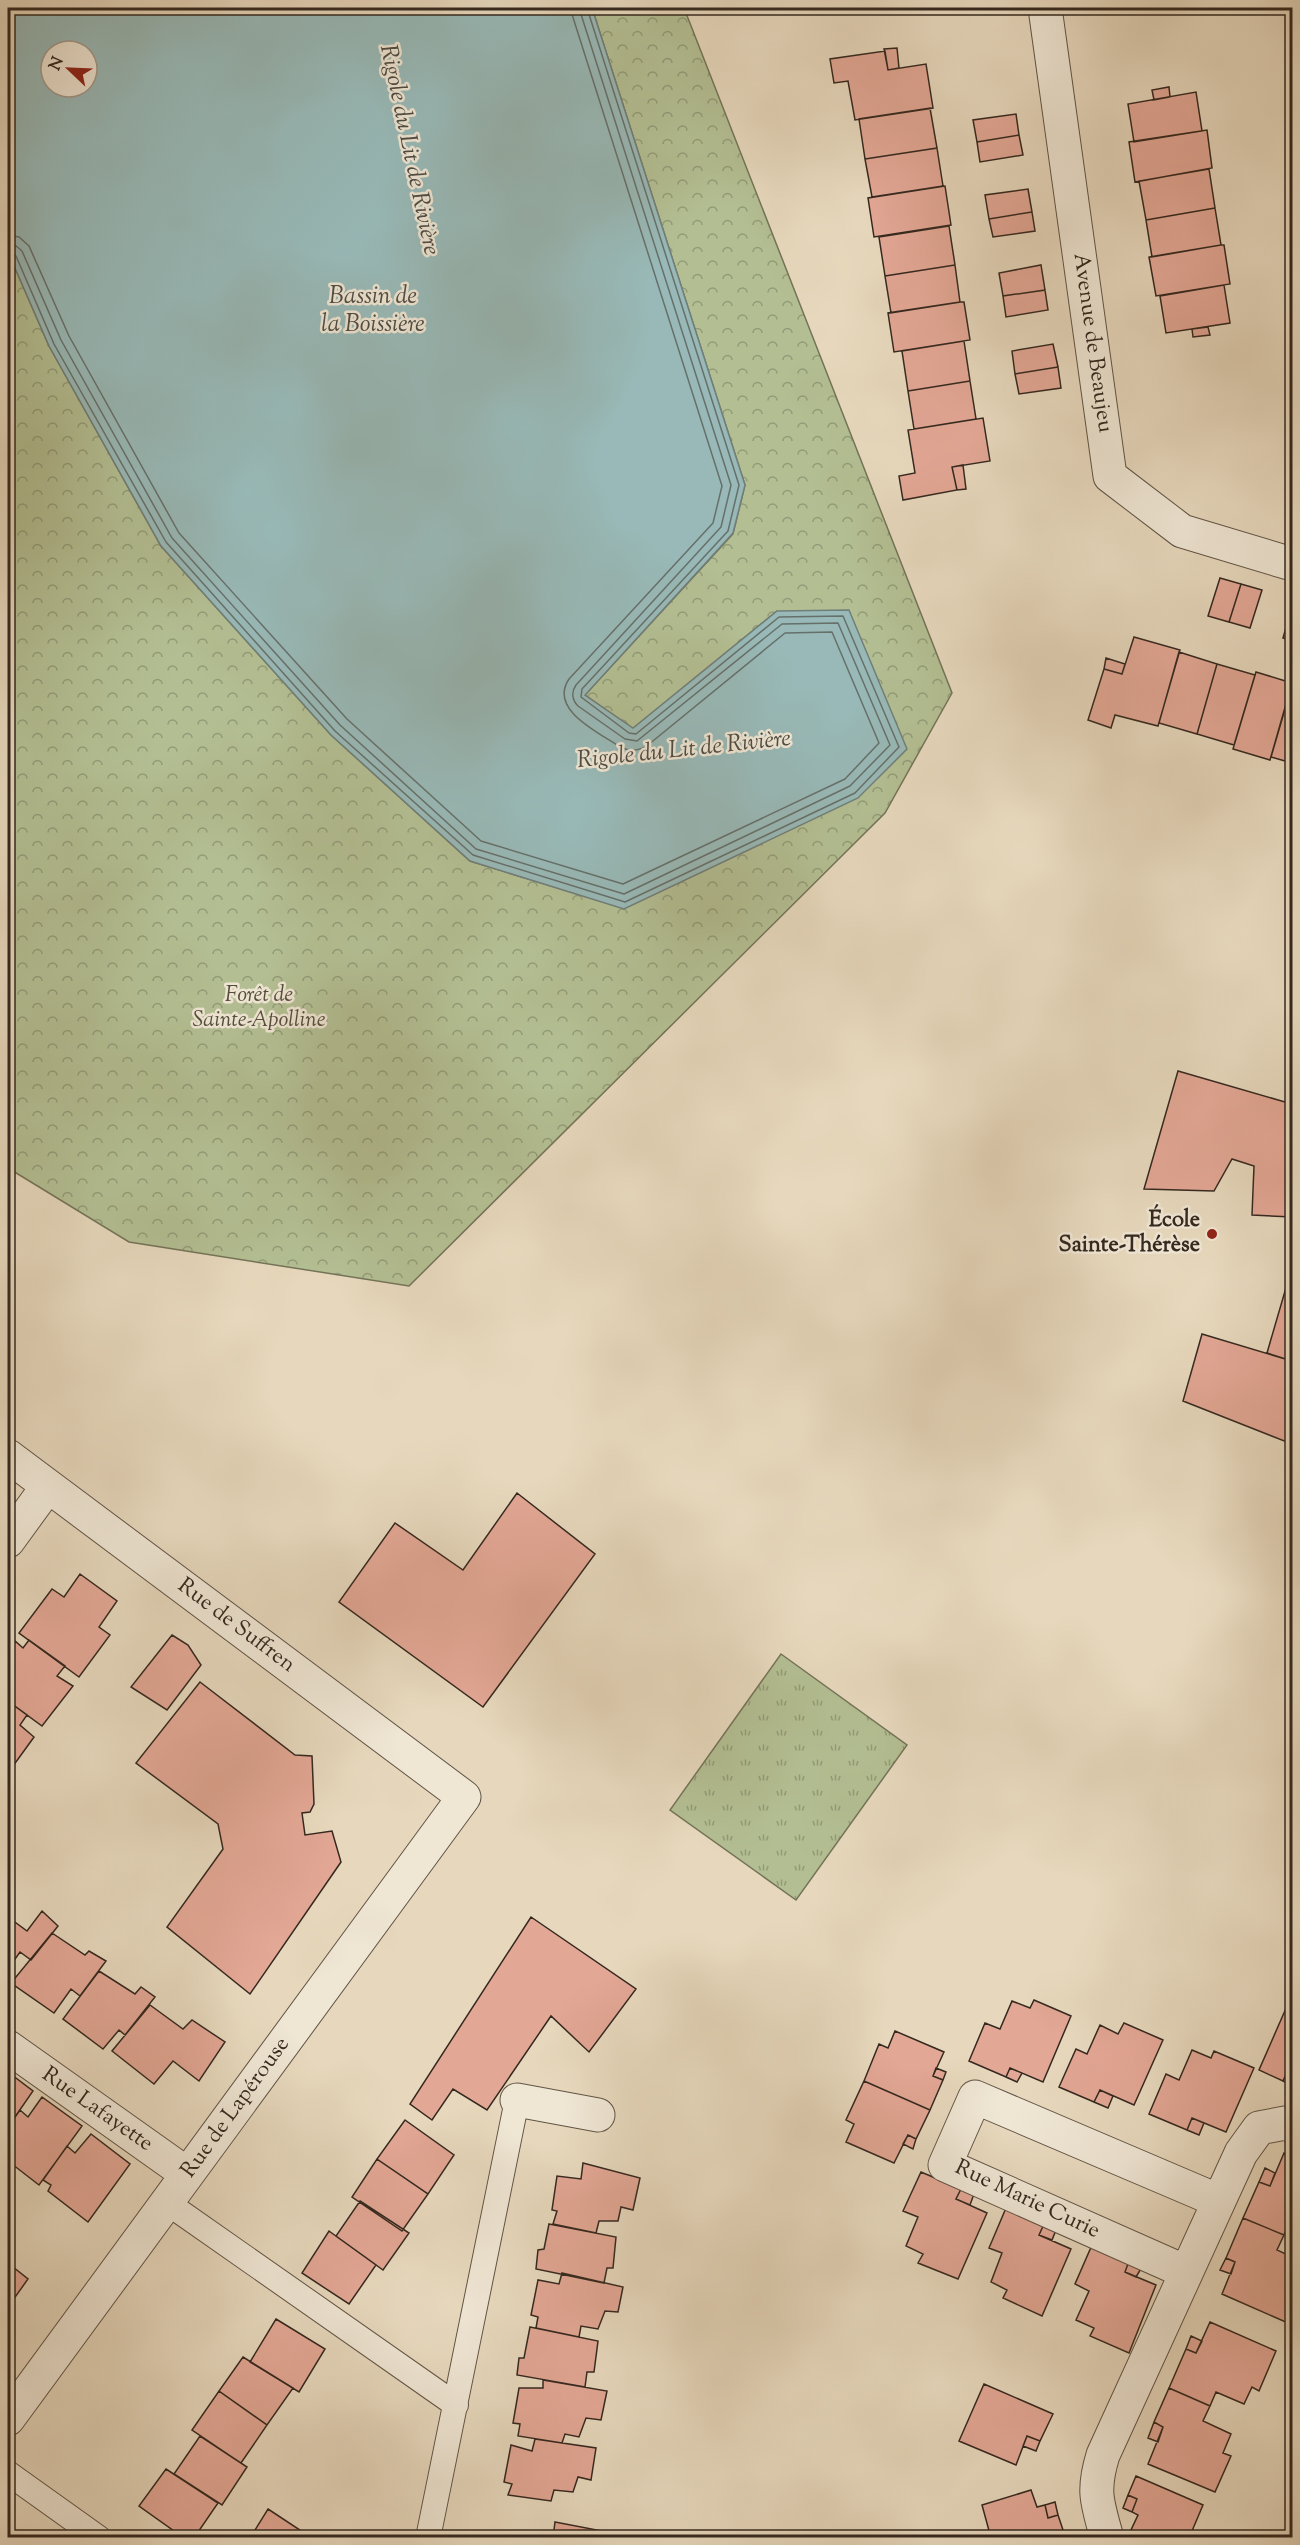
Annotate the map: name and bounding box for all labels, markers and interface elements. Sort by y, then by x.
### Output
north arrow [39,39,99,99]
water label: Rigole du Lit de Rivière [370,41,448,259]
text: N [44,54,71,74]
street label: Avenue de Beaujeu [1064,251,1120,435]
water label: Bassin de la Boissière [321,280,425,342]
water label: Rigole du Lit de Rivière [575,722,793,778]
park label: Forêt de Sainte-Apolline [192,980,326,1037]
place label: École Sainte-Thérèse [1059,1204,1200,1262]
marker: École Sainte-Thérèse [1205,1227,1219,1241]
street label: Rue de Suffren [170,1571,302,1681]
street label: Rue de Lapérouse [174,2031,298,2185]
street label: Rue Lafayette [35,2060,159,2160]
street label: Rue Marie Curie [949,2152,1105,2248]

